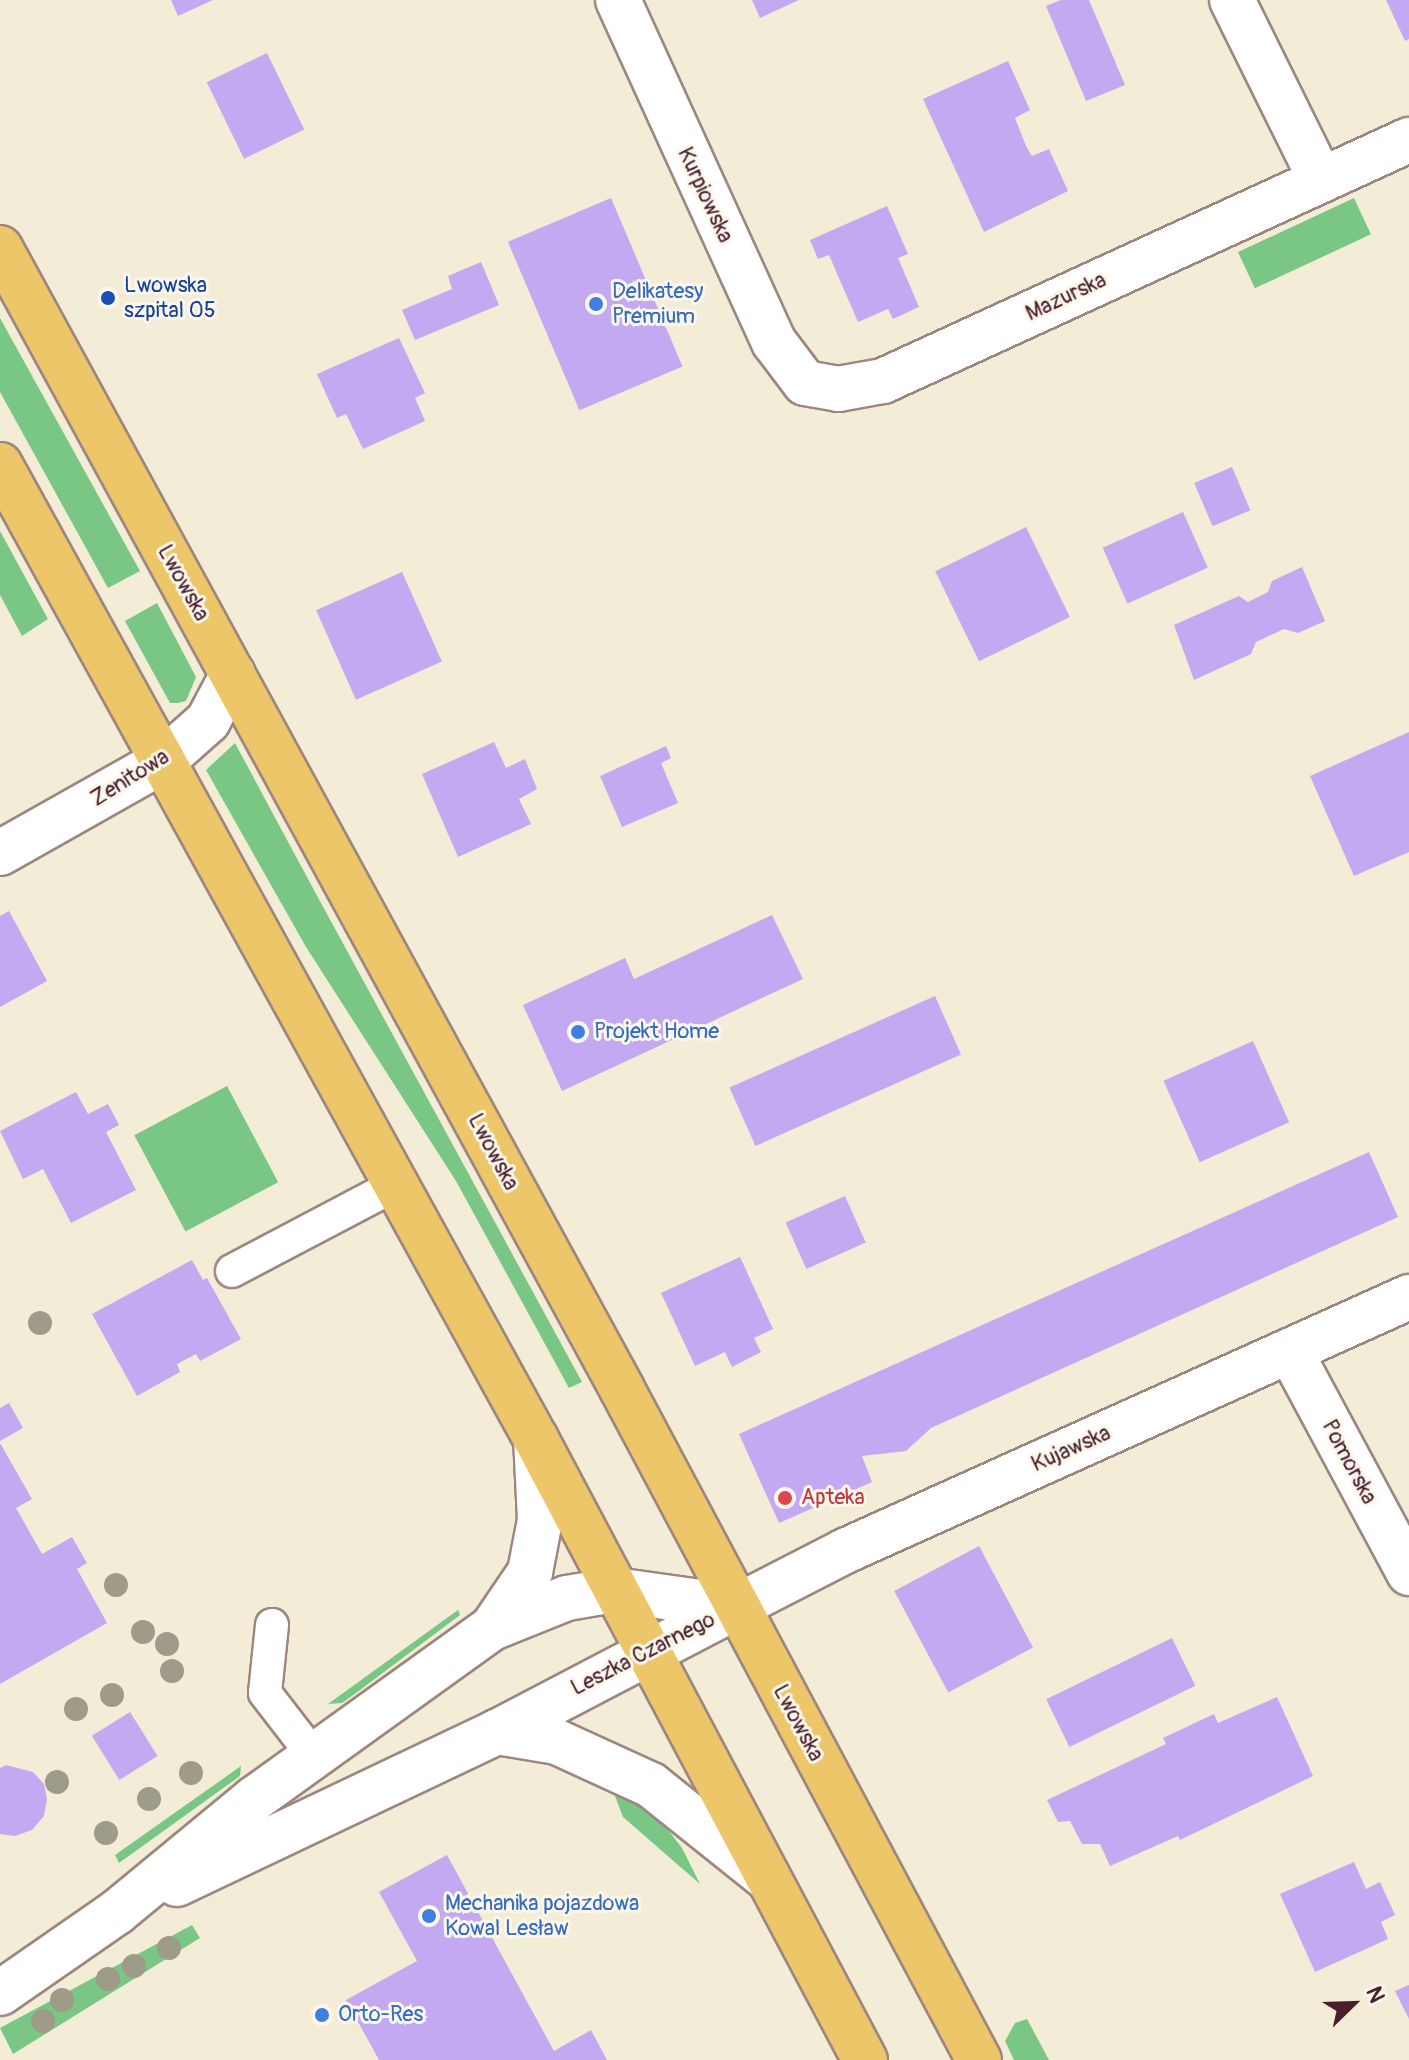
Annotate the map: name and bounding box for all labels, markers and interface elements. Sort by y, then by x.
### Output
street label: Kurpiowska [671,143,739,247]
street label: Mazurska [1022,267,1110,327]
place label: Lwowska szpital 05 [124,272,216,324]
place label: Delikatesy Premium [612,278,703,330]
marker: Lwowska szpital 05 [99,289,117,307]
marker: Delikatesy Premium [587,295,605,313]
street label: Lwowska [151,540,215,626]
street label: Zenitowa [86,744,174,812]
place label: Projekt Home [594,1019,719,1045]
marker: Projekt Home [569,1023,587,1041]
street label: Lwowska [462,1109,524,1195]
street label: Pomorska [1316,1415,1382,1509]
street label: Kujawska [1027,1420,1115,1478]
place label: Apteka [801,1485,865,1511]
marker: Apteka [776,1489,794,1507]
street label: Leszka Czarnego [567,1606,719,1702]
street label: Lwowska [767,1680,829,1766]
place label: Mechanika pojazdowa Kowal Lesław [445,1890,639,1942]
marker: Mechanika pojazdowa Kowal Lesław [420,1907,438,1925]
north arrow [1313,1964,1393,2044]
text: N [1359,1982,1391,2007]
place label: Orto-Res [338,2002,423,2028]
marker: Orto-Res [313,2006,331,2024]

